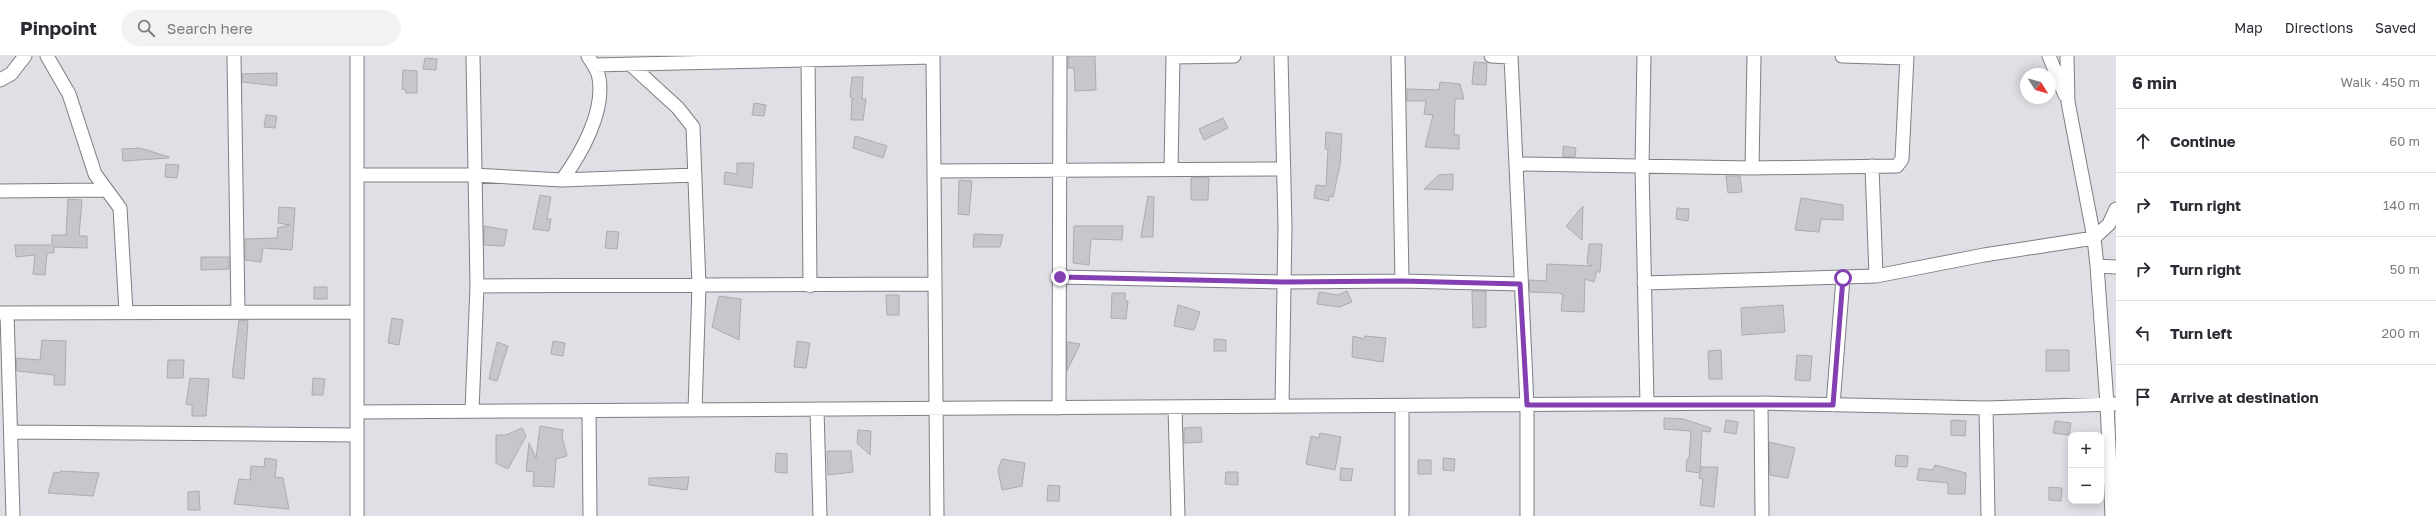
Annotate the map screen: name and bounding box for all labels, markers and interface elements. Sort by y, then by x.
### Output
search box [121,10,401,46]
text: Pinpoint [20,16,97,39]
icon: search [135,17,157,39]
text: Search here [167,19,253,37]
text: Map [2234,19,2263,36]
text: Directions [2285,19,2353,36]
text: Saved [2375,19,2416,36]
north arrow [2020,68,2056,104]
text: 6 min [2132,72,2177,93]
text: Walk · 450 m [2341,74,2420,90]
icon: ahead [2132,130,2154,152]
text: Continue [2170,132,2236,150]
text: 60 m [2389,133,2420,149]
icon: right [2132,194,2154,216]
text: Turn right [2170,196,2241,214]
text: 140 m [2383,197,2420,213]
icon: right [2132,258,2154,280]
text: Turn right [2170,260,2241,278]
text: 50 m [2390,261,2420,277]
route end [1051,268,1069,286]
route start [1834,269,1852,287]
icon: left [2132,322,2154,344]
text: Turn left [2170,324,2232,342]
text: 200 m [2382,325,2420,341]
icon: arrive [2132,386,2154,408]
text: Arrive at destination [2170,388,2319,406]
map controls [2068,432,2104,504]
button: + [2068,432,2104,468]
button: − [2068,468,2104,504]

